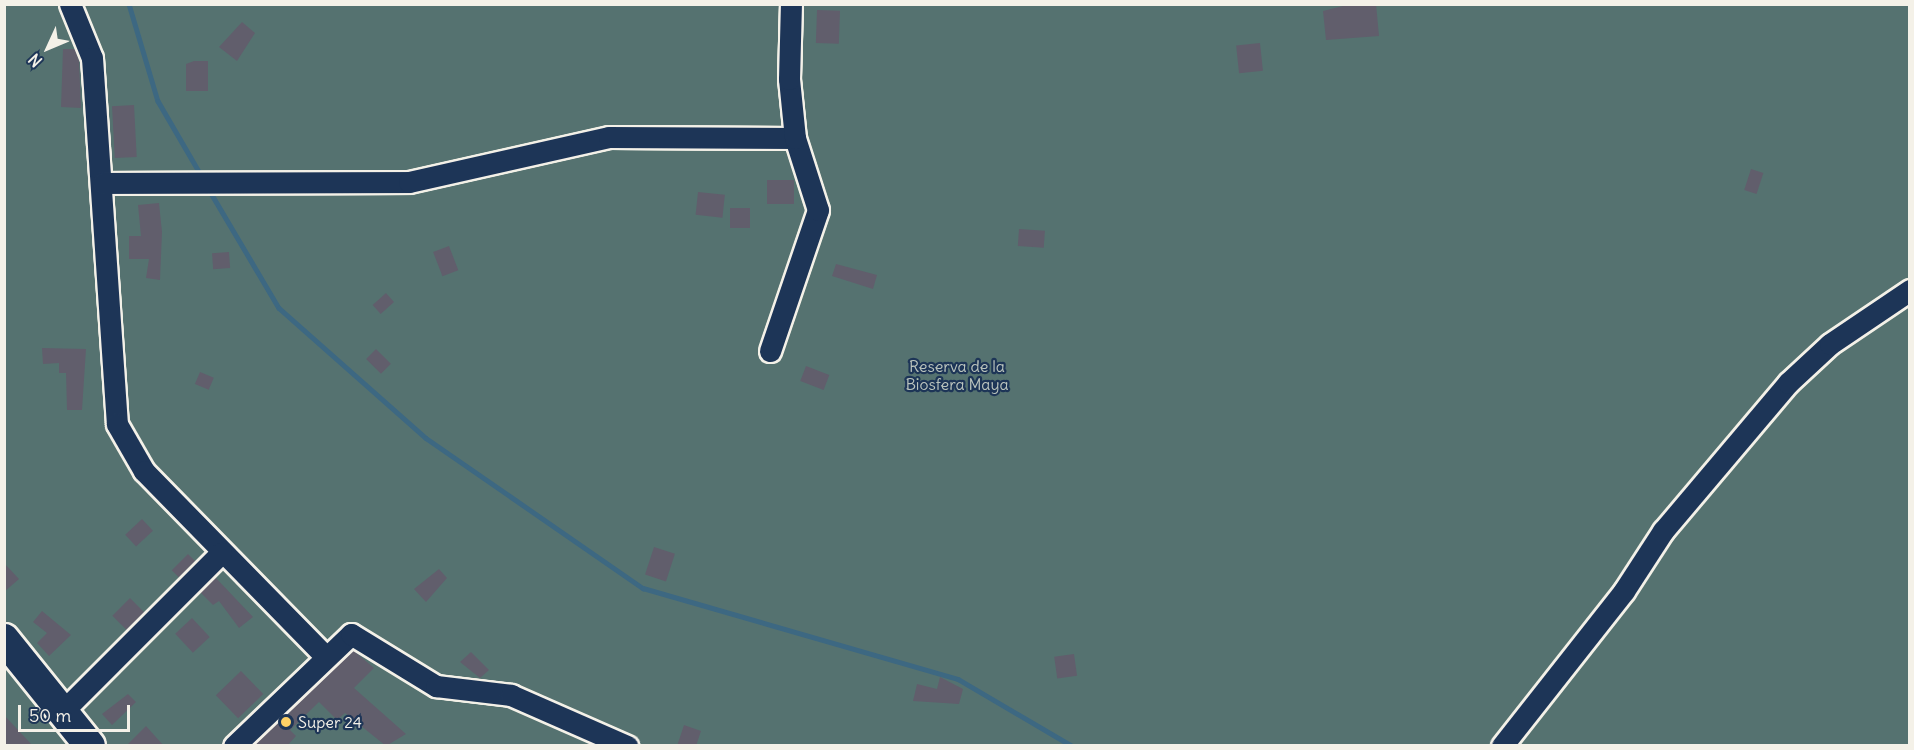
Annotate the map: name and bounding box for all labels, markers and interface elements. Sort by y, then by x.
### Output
north arrow [18,18,78,78]
text: N [24,50,46,71]
park label: Reserva de la Biosfera Maya [905,356,1009,394]
scale bar [21,693,134,731]
text: 50 m [29,704,71,727]
place label: Super 24 [298,712,362,732]
marker: Super 24 [279,715,293,729]

